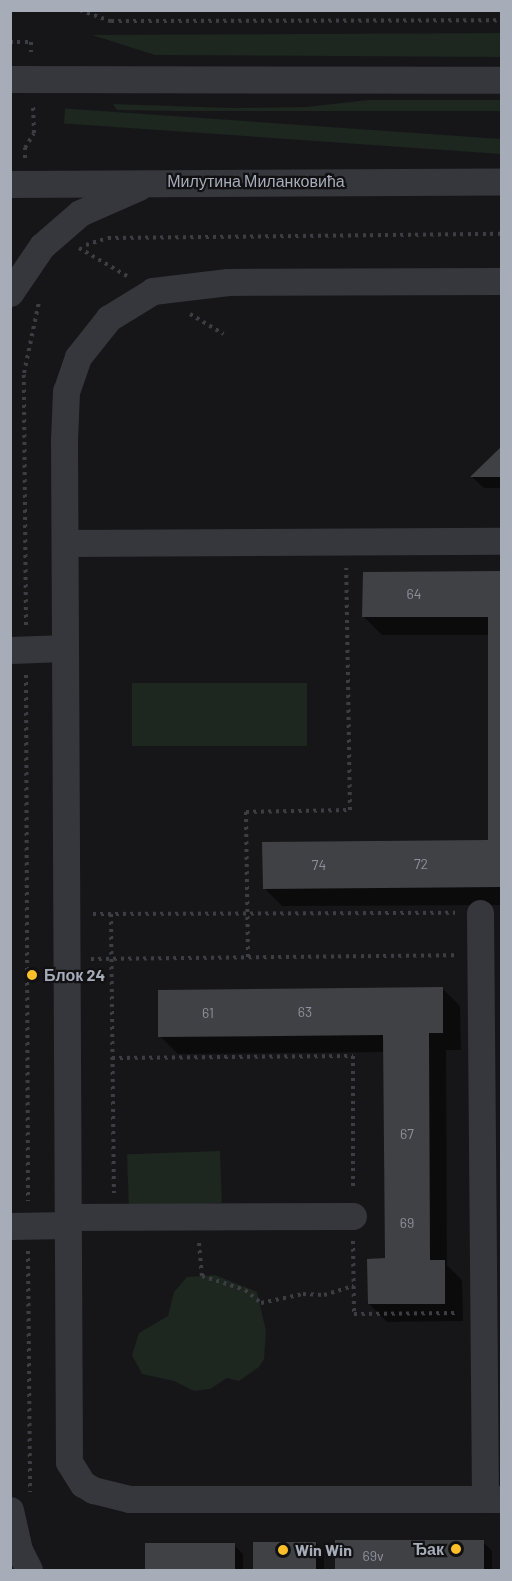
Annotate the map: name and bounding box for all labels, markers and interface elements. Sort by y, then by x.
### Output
street label: Милутина Миланковића [167,171,345,191]
house number: 64 [407,586,421,602]
house number: 72 [414,856,428,872]
house number: 74 [312,857,326,873]
place label: Блок 24 [44,965,105,985]
marker: Блок 24 [25,968,39,982]
house number: 63 [298,1004,312,1020]
house number: 61 [202,1005,214,1021]
house number: 67 [400,1126,414,1142]
house number: 69 [400,1215,414,1231]
place label: Ђак [413,1539,444,1559]
place label: Win Win [295,1540,352,1560]
marker: Ђак [449,1542,463,1556]
marker: Win Win [276,1543,290,1557]
house number: 69v [362,1548,384,1564]

